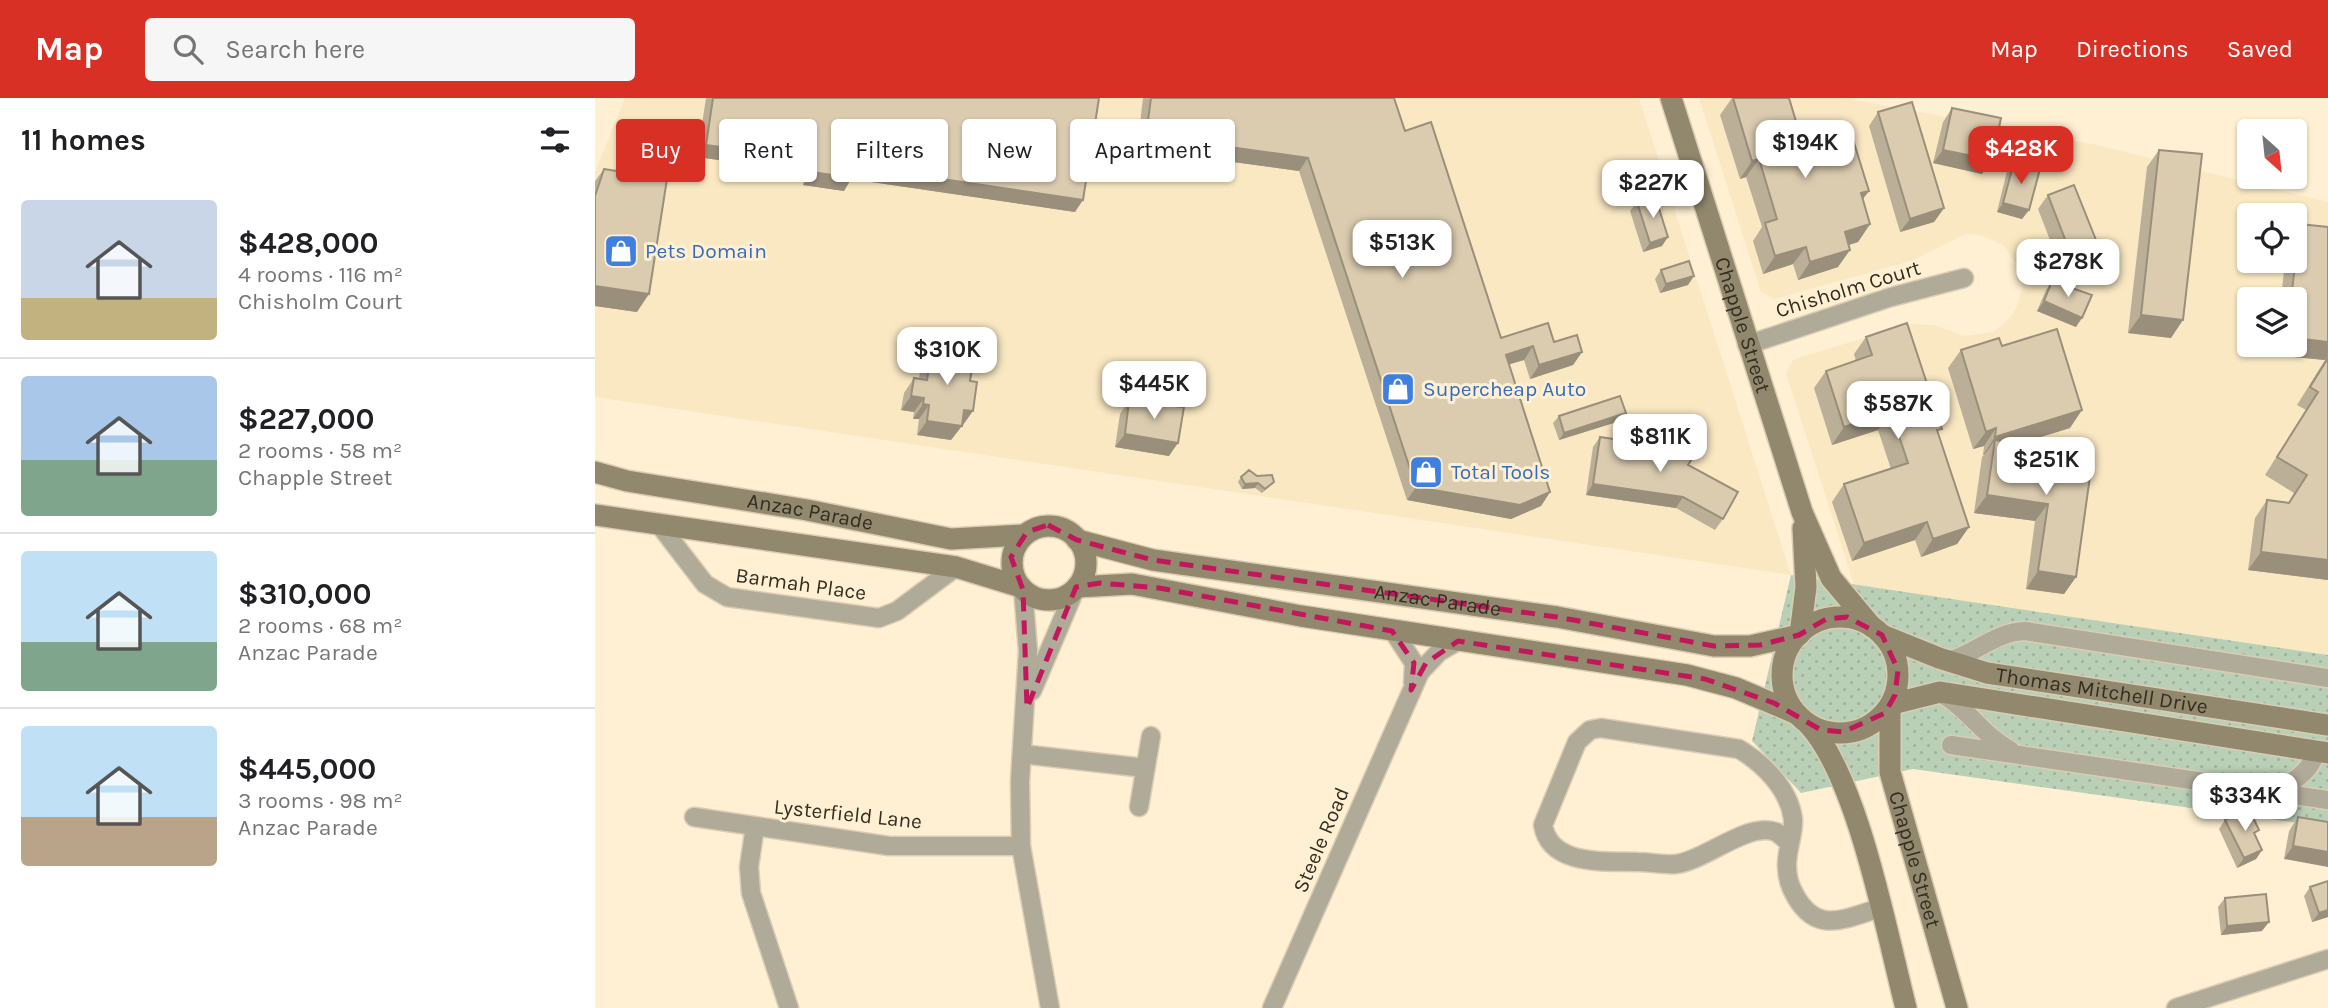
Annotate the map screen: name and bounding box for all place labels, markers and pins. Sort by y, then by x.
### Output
pin: $194K [1756,120,1854,180]
pin: $428K [1972,126,2070,186]
pin: $227K [1604,160,1702,220]
pin: $513K [1353,220,1451,280]
shop icon: Pets Domain [602,232,640,270]
place label: Pets Domain [645,239,767,263]
pin: $278K [2019,240,2117,299]
pin: $310K [898,328,996,387]
pin: $445K [1105,362,1203,421]
shop icon: Supercheap Auto [1379,370,1417,408]
place label: Supercheap Auto [1423,377,1586,401]
pin: $587K [1849,382,1947,441]
pin: $811K [1611,414,1709,474]
pin: $251K [1997,438,2095,497]
shop icon: Total Tools [1407,453,1445,491]
place label: Total Tools [1451,460,1550,484]
pin: $334K [2196,774,2294,833]

